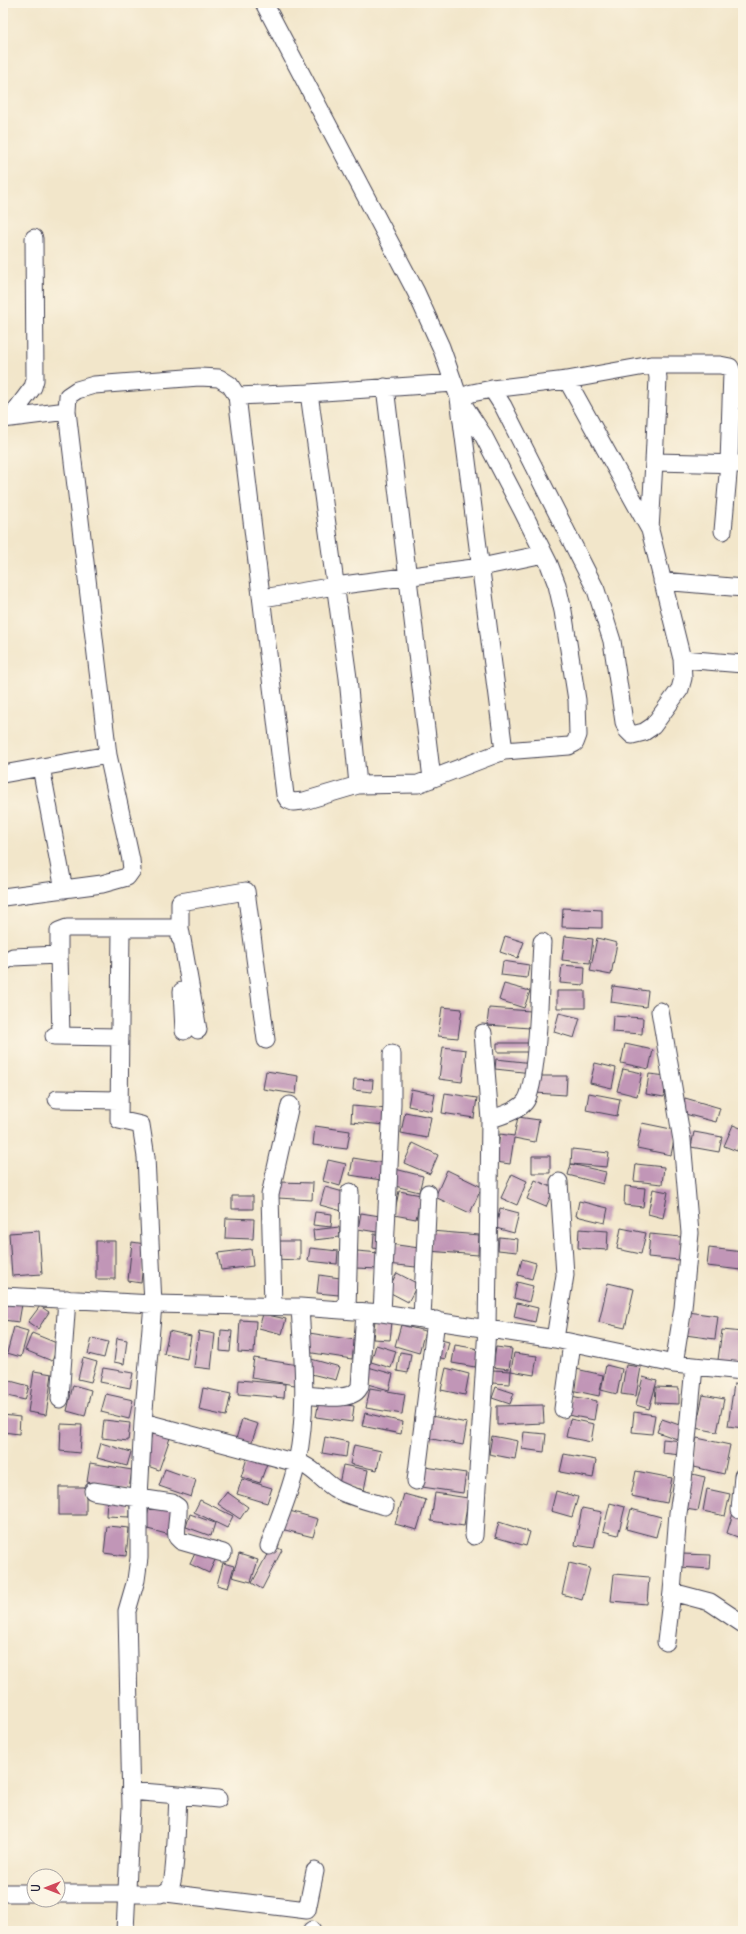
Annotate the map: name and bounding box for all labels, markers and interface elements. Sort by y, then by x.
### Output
north arrow [26,1868,66,1908]
text: U [29,1884,43,1892]

